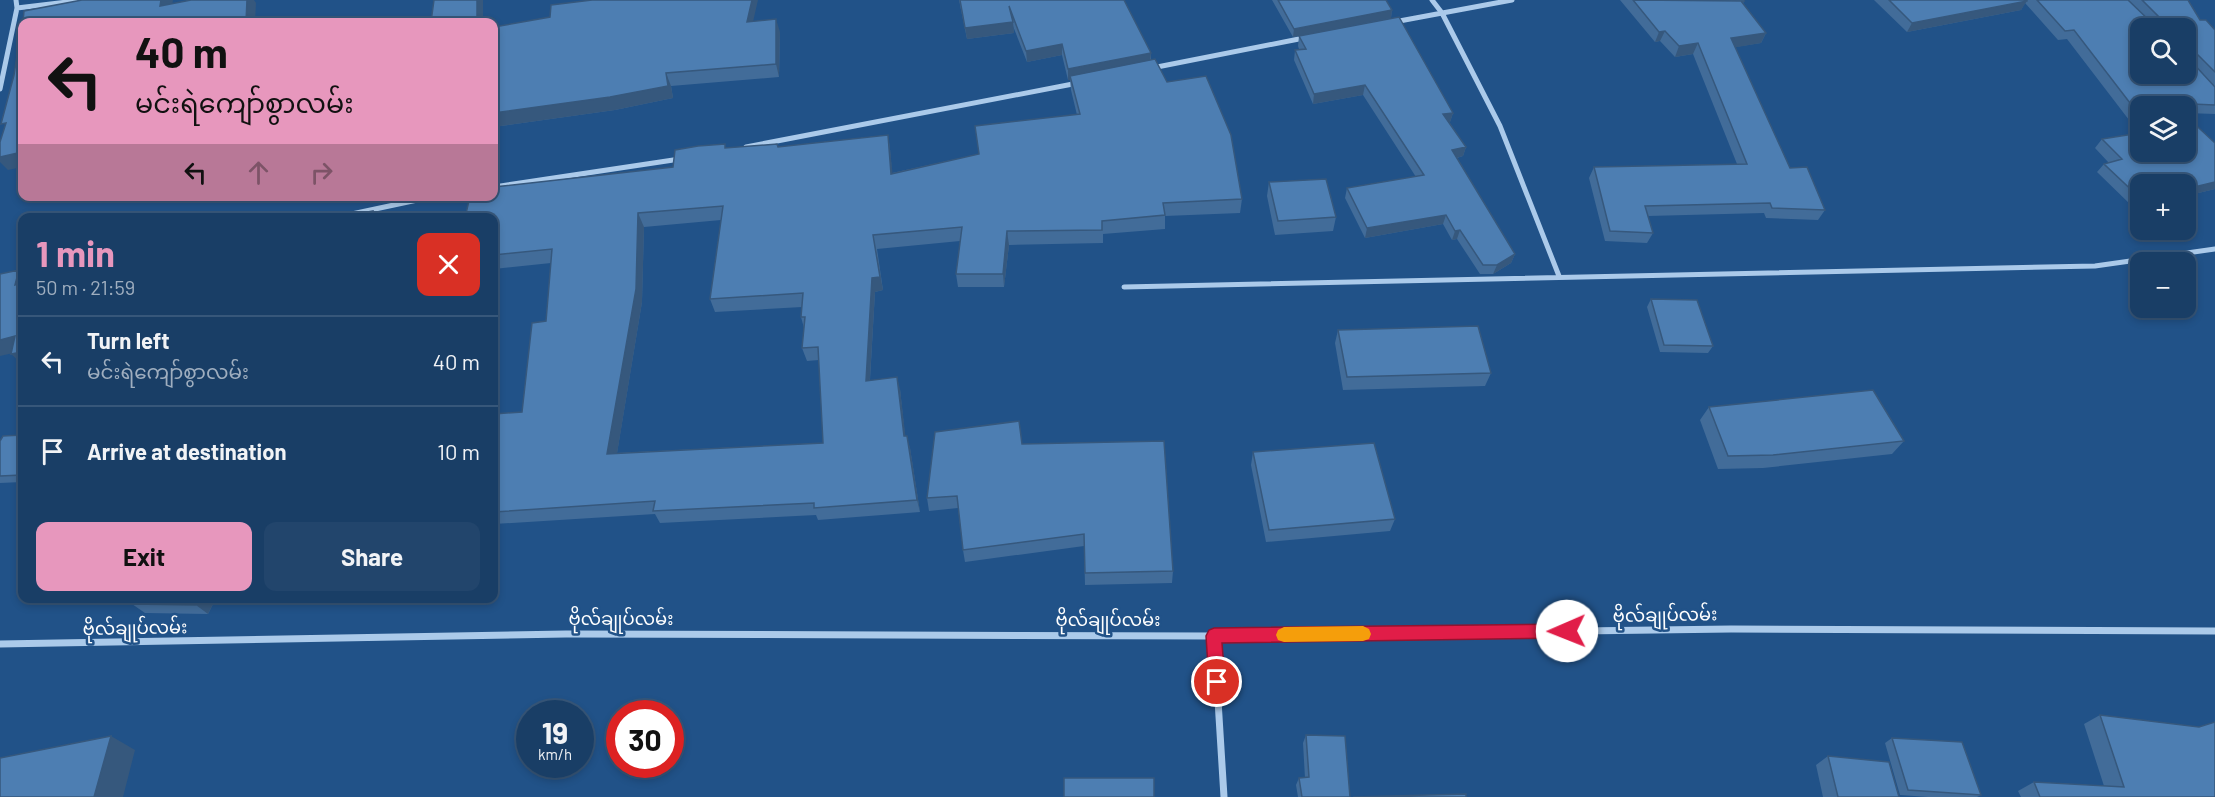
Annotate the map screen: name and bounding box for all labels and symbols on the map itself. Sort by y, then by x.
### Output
position arrow [1535,599,1599,663]
street label: ဗိုလ်ချုပ်လမ်း [1612,600,1718,631]
street label: ဗိုလ်ချုပ်လမ်း [569,605,673,634]
street label: ဗိုလ်ချုပ်လမ်း [1056,606,1160,635]
street label: ဗိုလ်ချုပ်လမ်း [82,613,188,644]
pin [1191,656,1242,707]
speed limit sign: 30 [606,700,684,778]

